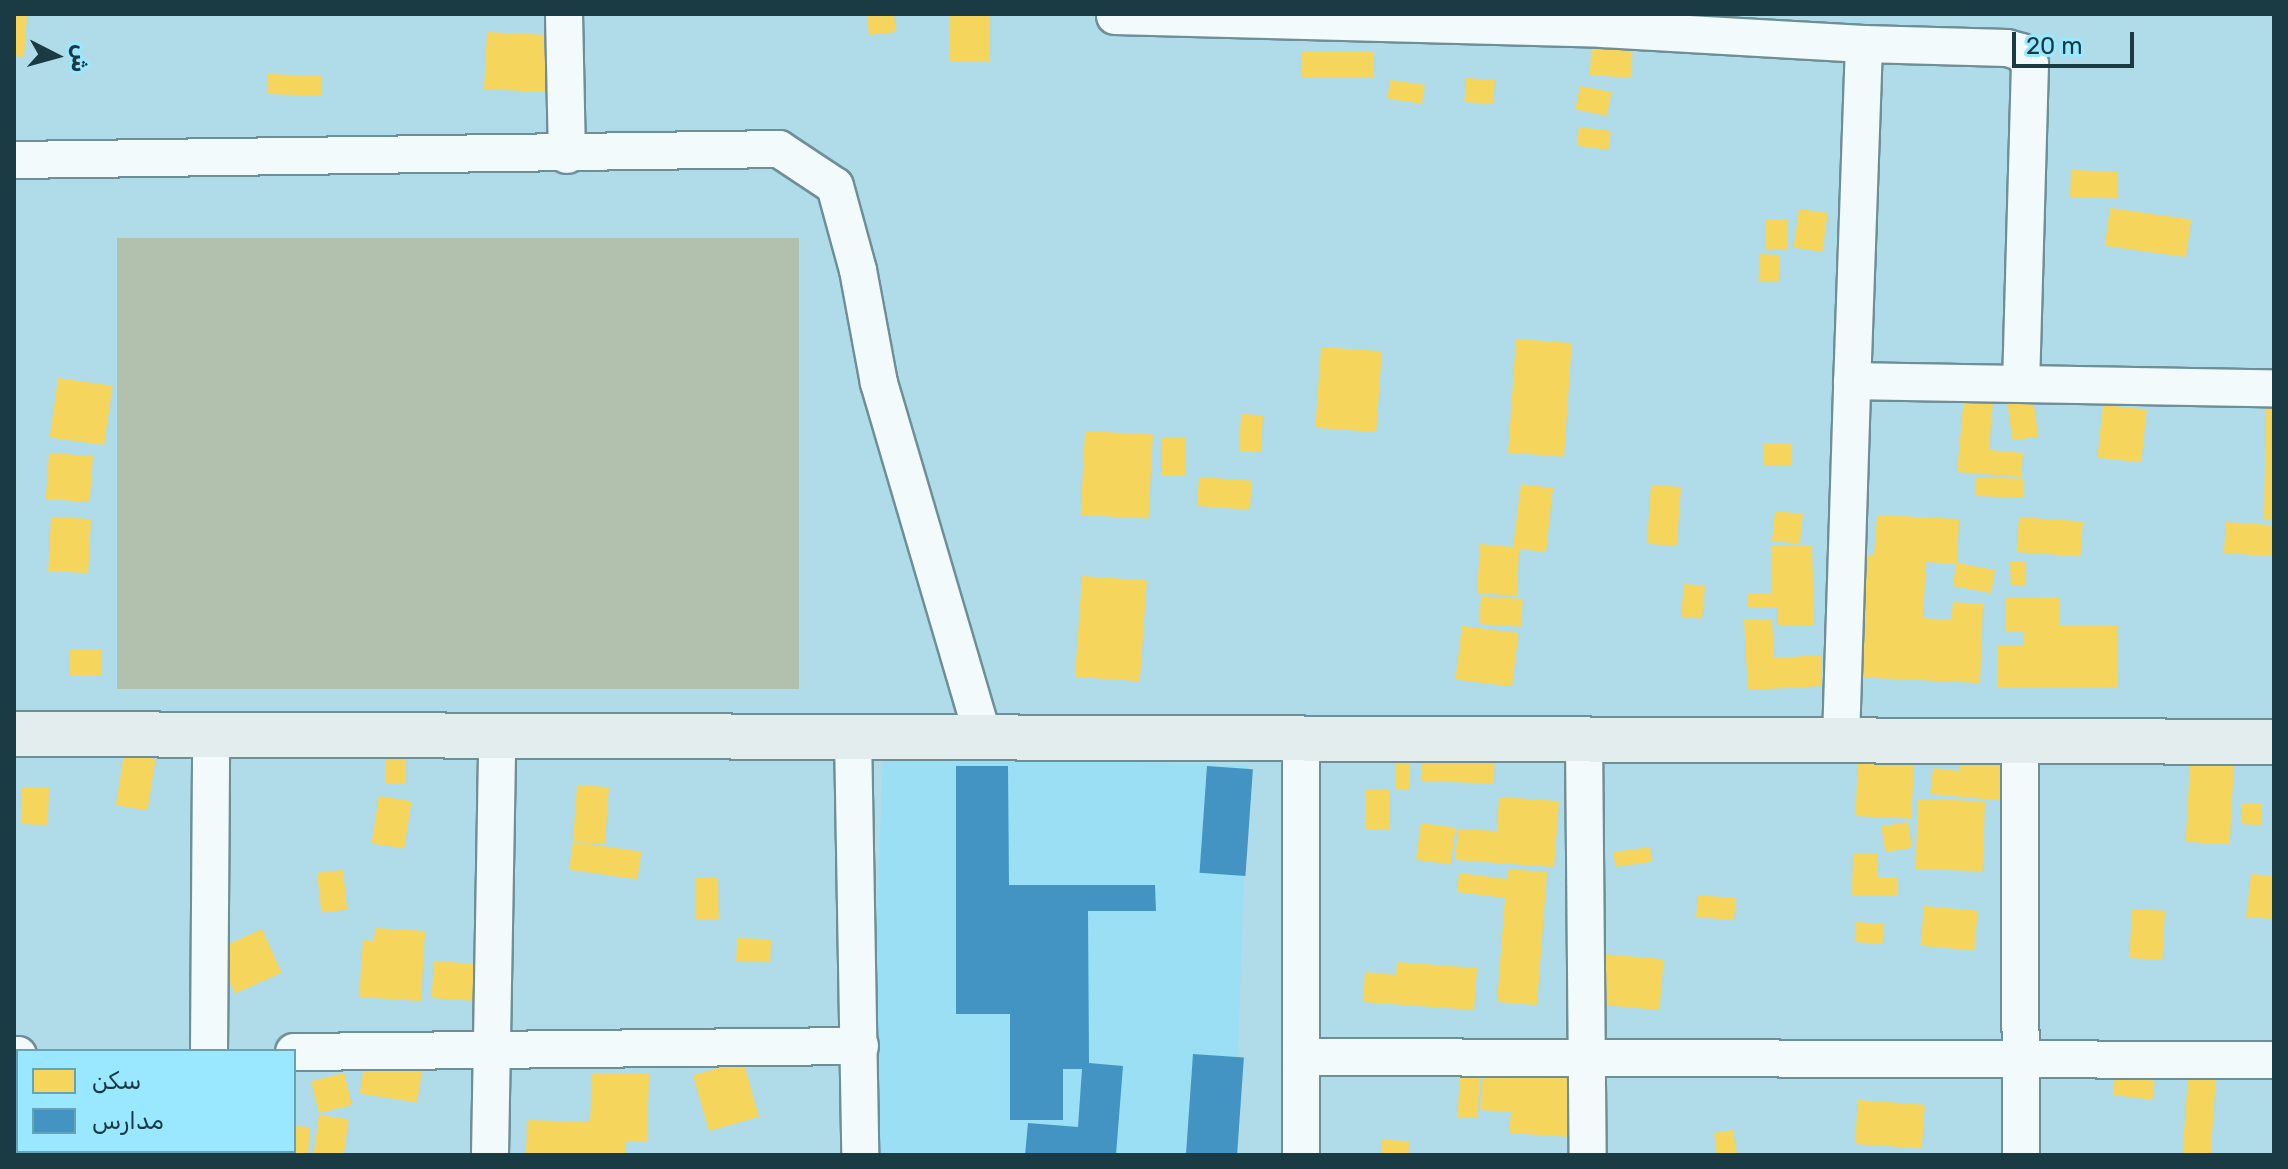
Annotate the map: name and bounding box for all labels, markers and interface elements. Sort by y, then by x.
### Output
north arrow [16,16,96,96]
scale bar [2016,16,2138,66]
text: 20 m [2026,32,2083,60]
text: ش [65,43,95,74]
legend [16,1049,296,1153]
text: سكن [92,1067,141,1095]
text: مدارس [92,1107,164,1135]

